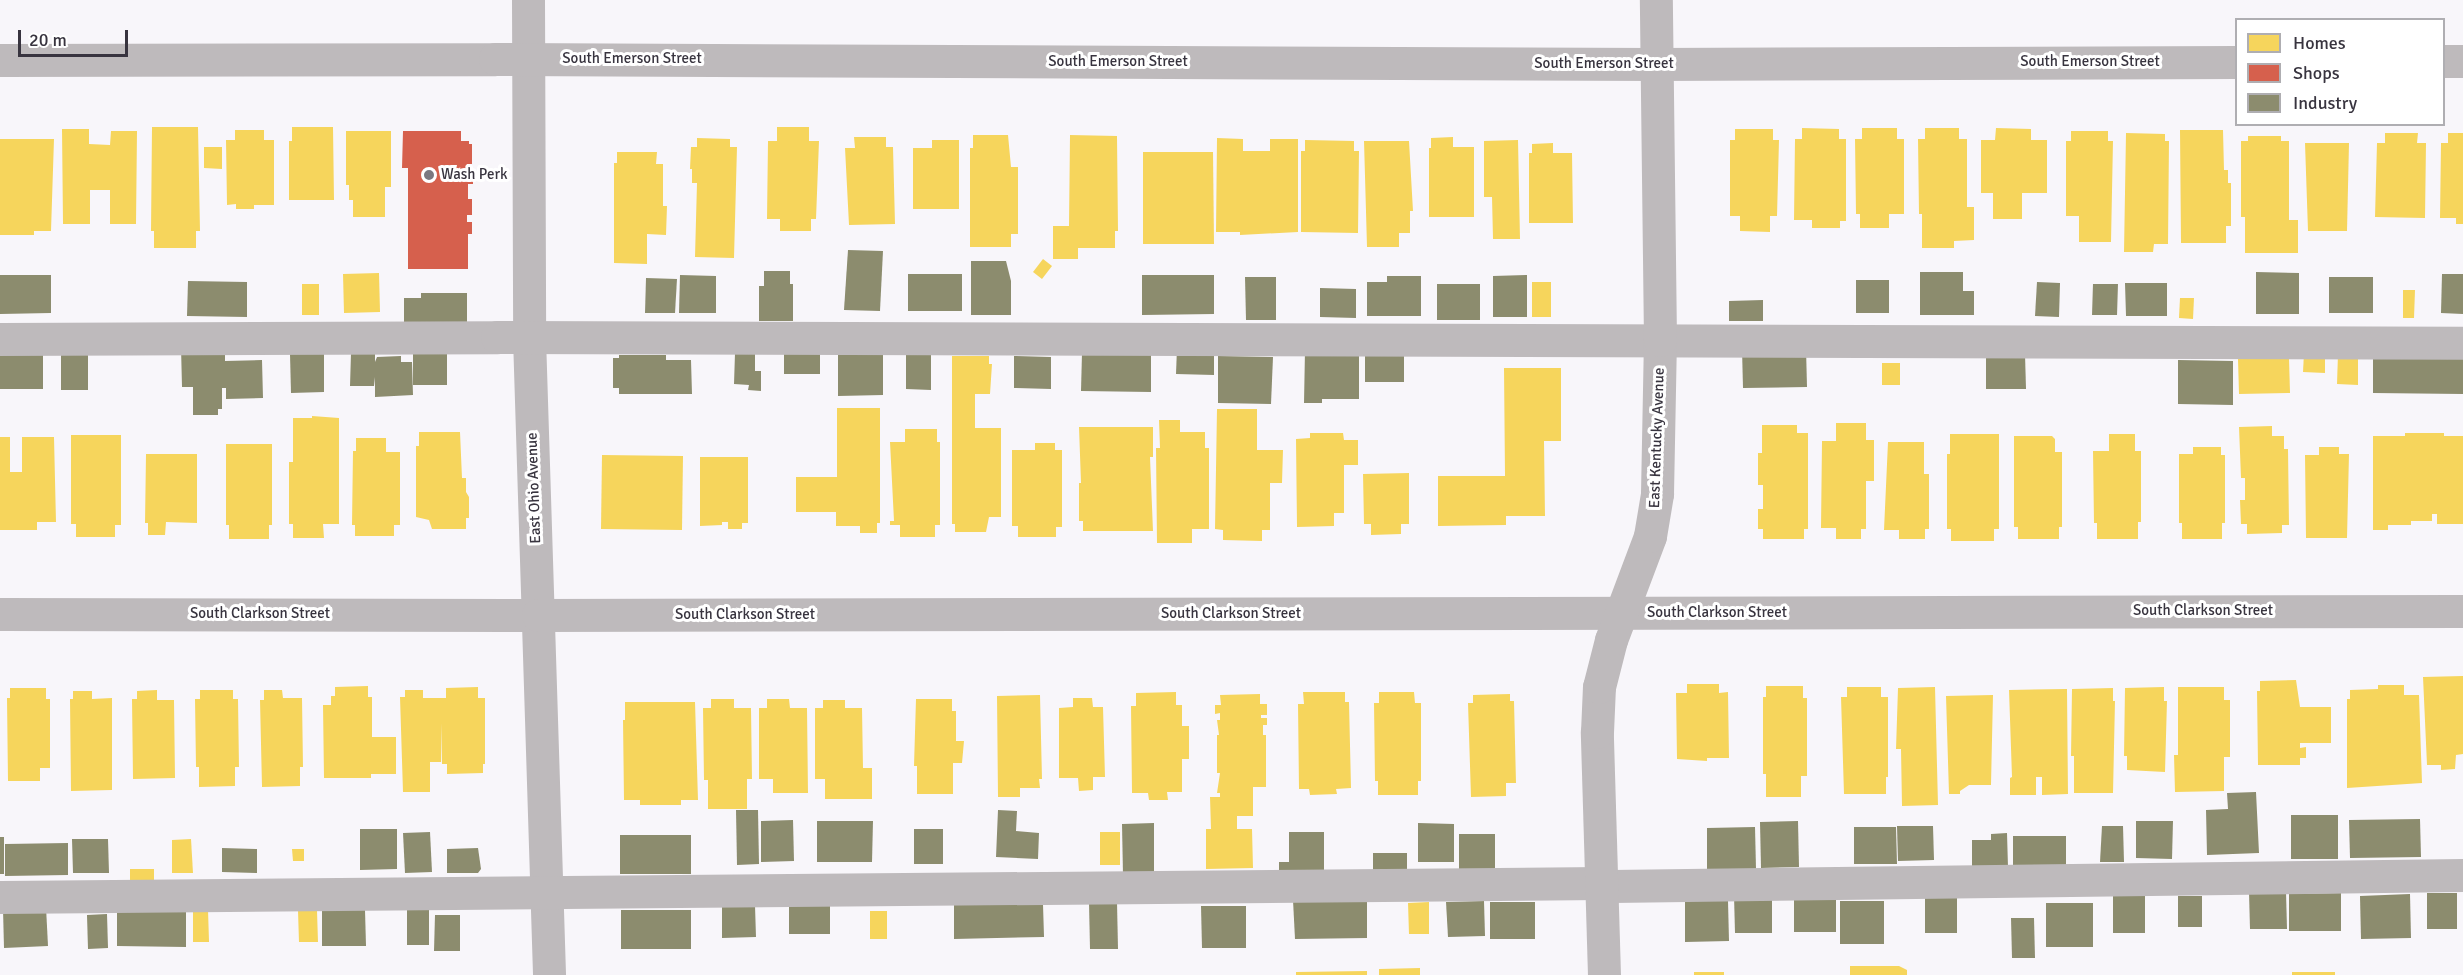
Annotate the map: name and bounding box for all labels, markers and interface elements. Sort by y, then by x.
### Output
scale bar [21,18,130,56]
legend [2235,18,2445,126]
text: 20 m [29,29,67,51]
text: Homes [2293,32,2346,54]
street label: South Emerson Street [562,50,702,68]
street label: South Emerson Street [1048,53,1188,71]
street label: South Emerson Street [2020,53,2160,71]
street label: South Emerson Street [1534,55,1674,73]
text: Shops [2293,62,2340,84]
text: Industry [2293,92,2357,114]
place label: Wash Perk [441,166,507,184]
marker: Wash Perk [422,168,436,182]
street label: East Kentucky Avenue [1646,367,1668,509]
street label: East Ohio Avenue [523,432,545,544]
street label: South Clarkson Street [2133,602,2273,620]
street label: South Clarkson Street [1647,604,1787,622]
street label: South Clarkson Street [190,605,330,623]
street label: South Clarkson Street [1161,605,1301,623]
street label: South Clarkson Street [675,606,815,624]

